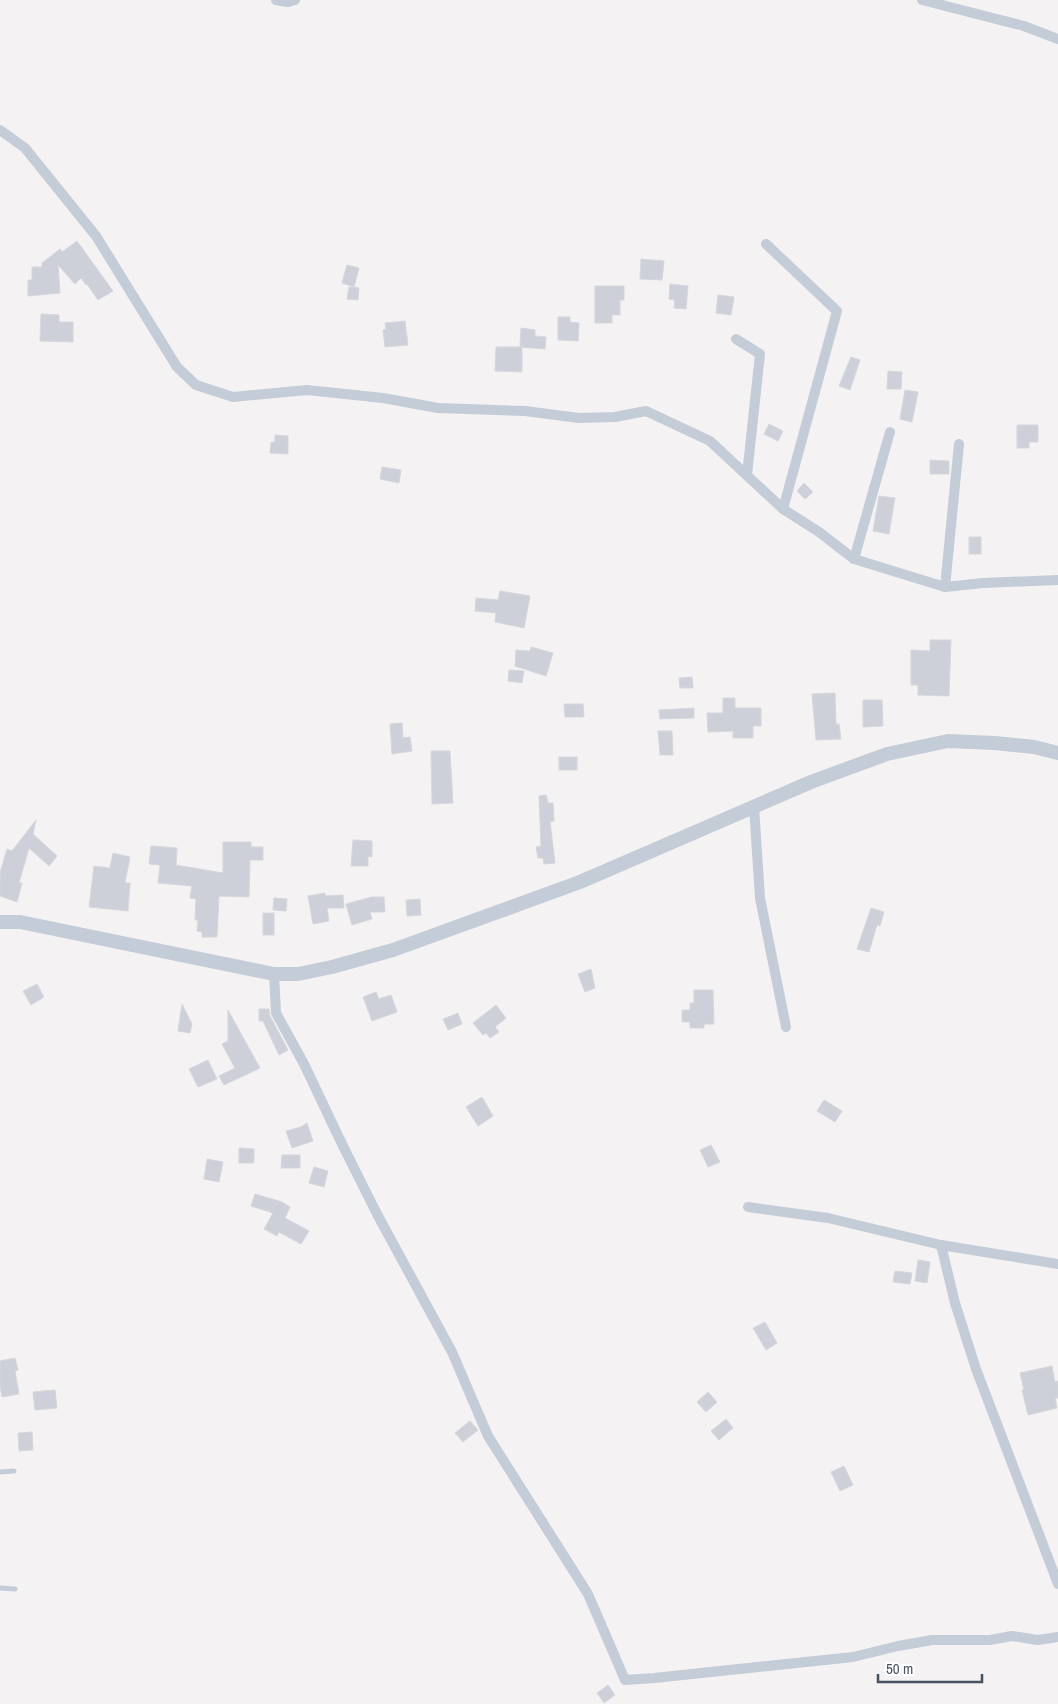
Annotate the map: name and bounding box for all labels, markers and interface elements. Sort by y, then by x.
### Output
scale bar [878,1652,982,1684]
text: 50 m [886,1658,913,1679]

